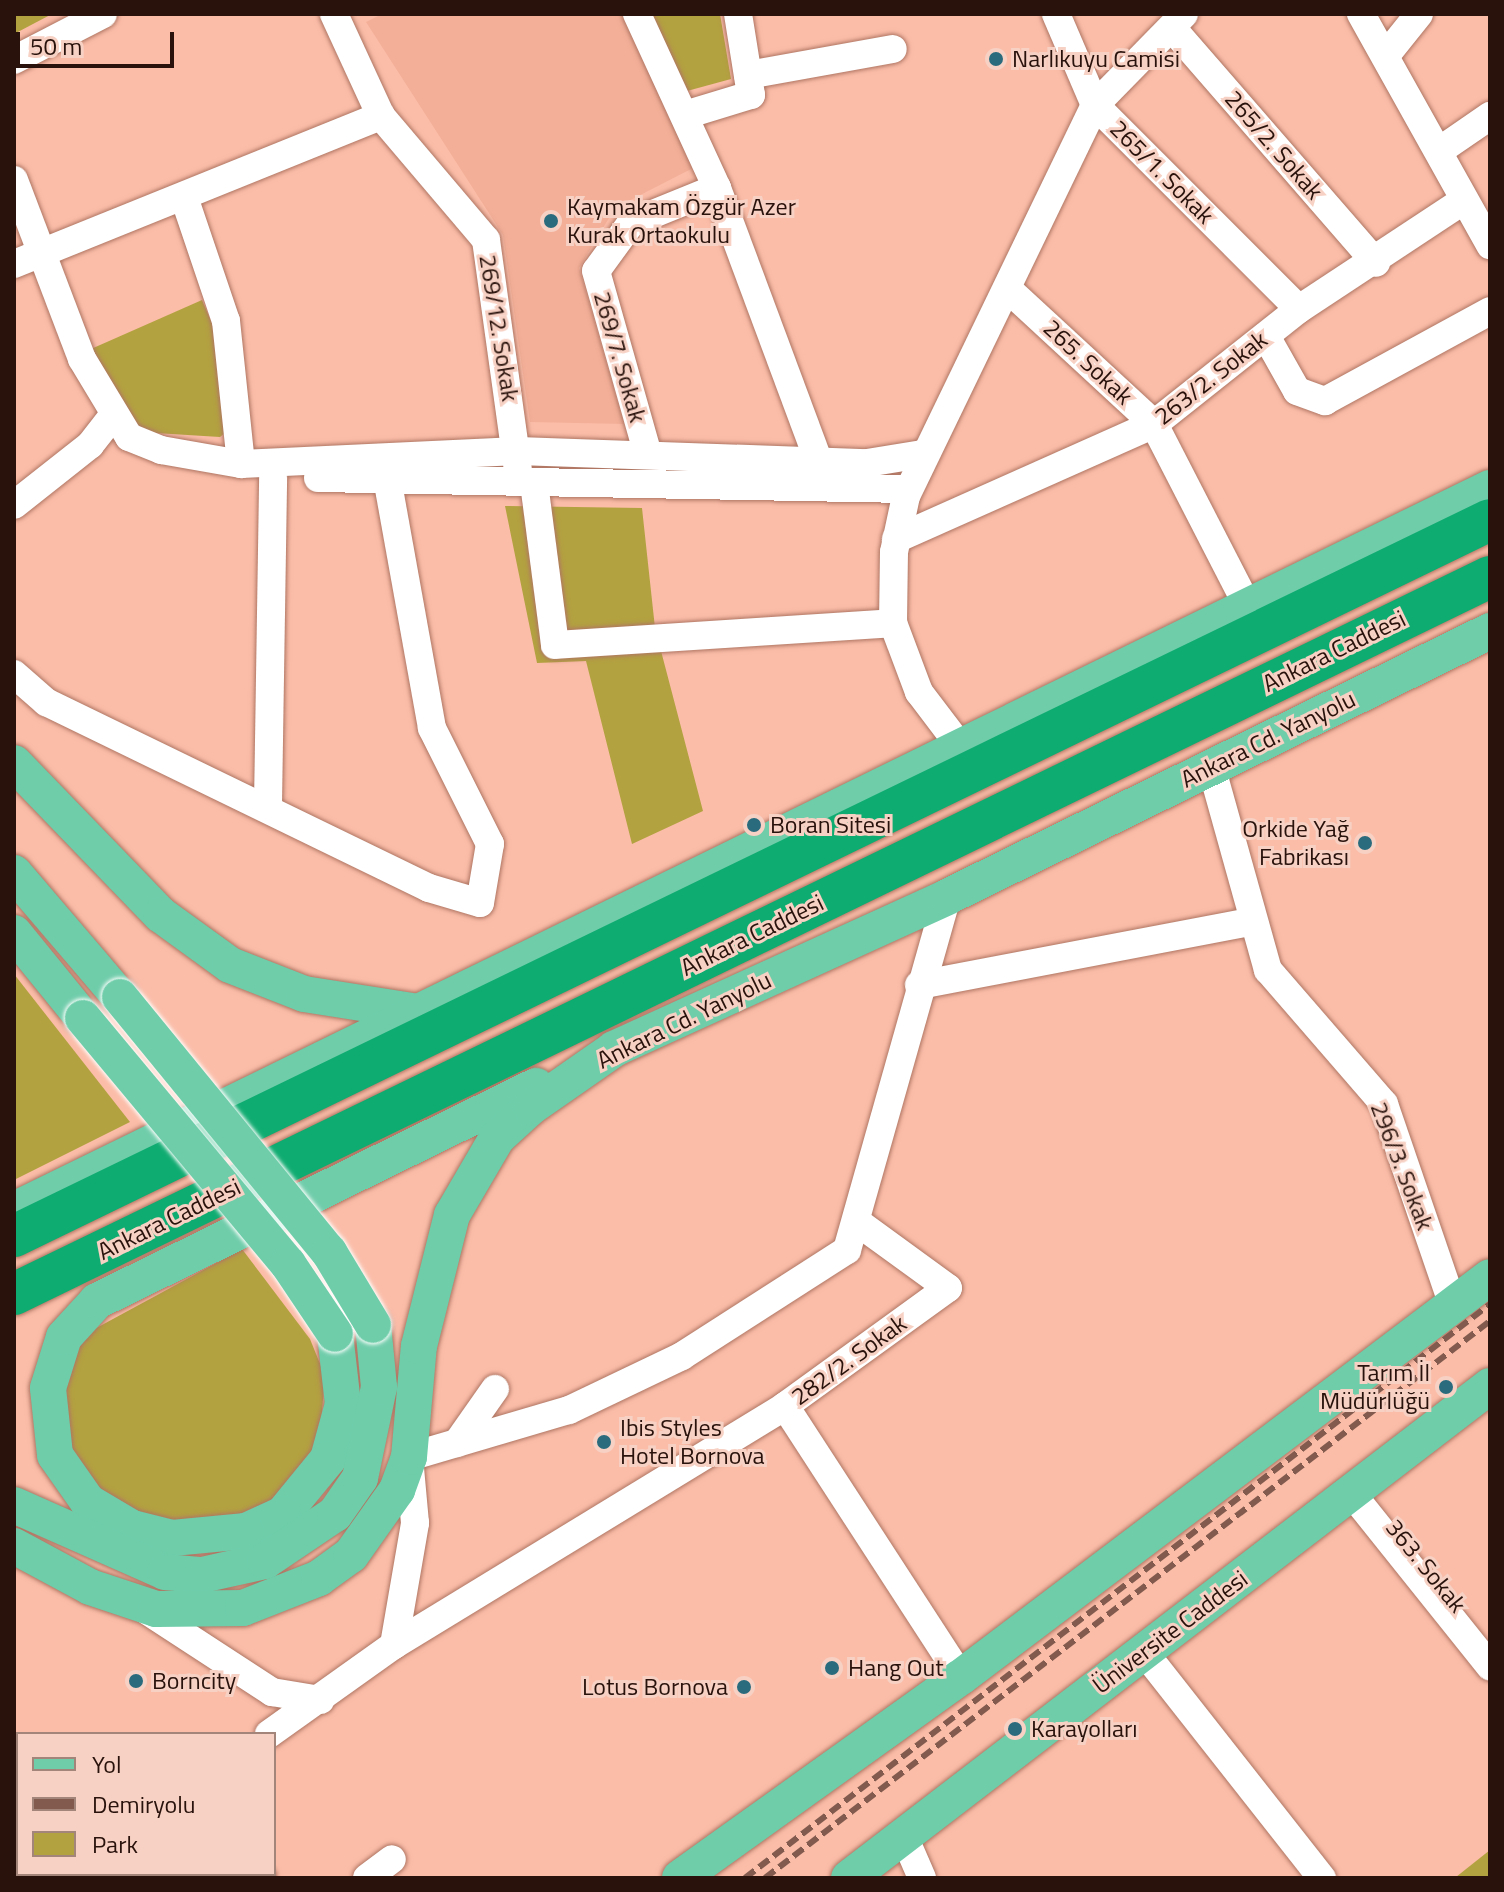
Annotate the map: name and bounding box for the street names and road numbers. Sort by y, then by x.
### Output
street label: 265/2. Sokak [1219,85,1329,205]
street label: 265/1. Sokak [1104,114,1220,230]
street label: 269/12. Sokak [473,253,525,403]
street label: 269/7. Sokak [588,288,652,426]
street label: 265. Sokak [1037,313,1139,411]
street label: 263/2. Sokak [1149,325,1273,431]
street label: Ankara Caddesi [1258,604,1410,698]
street label: Ankara Cd. Yanyolu [1176,684,1360,794]
street label: Ankara Caddesi [676,888,828,982]
street label: Ankara Cd. Yanyolu [592,965,776,1075]
street label: 296/3. Sokak [1364,1098,1440,1234]
street label: Ankara Caddesi [93,1172,245,1266]
street label: 282/2. Sokak [786,1309,912,1411]
street label: 363. Sokak [1380,1514,1472,1618]
street label: Üniversite Caddesi [1087,1564,1253,1700]

